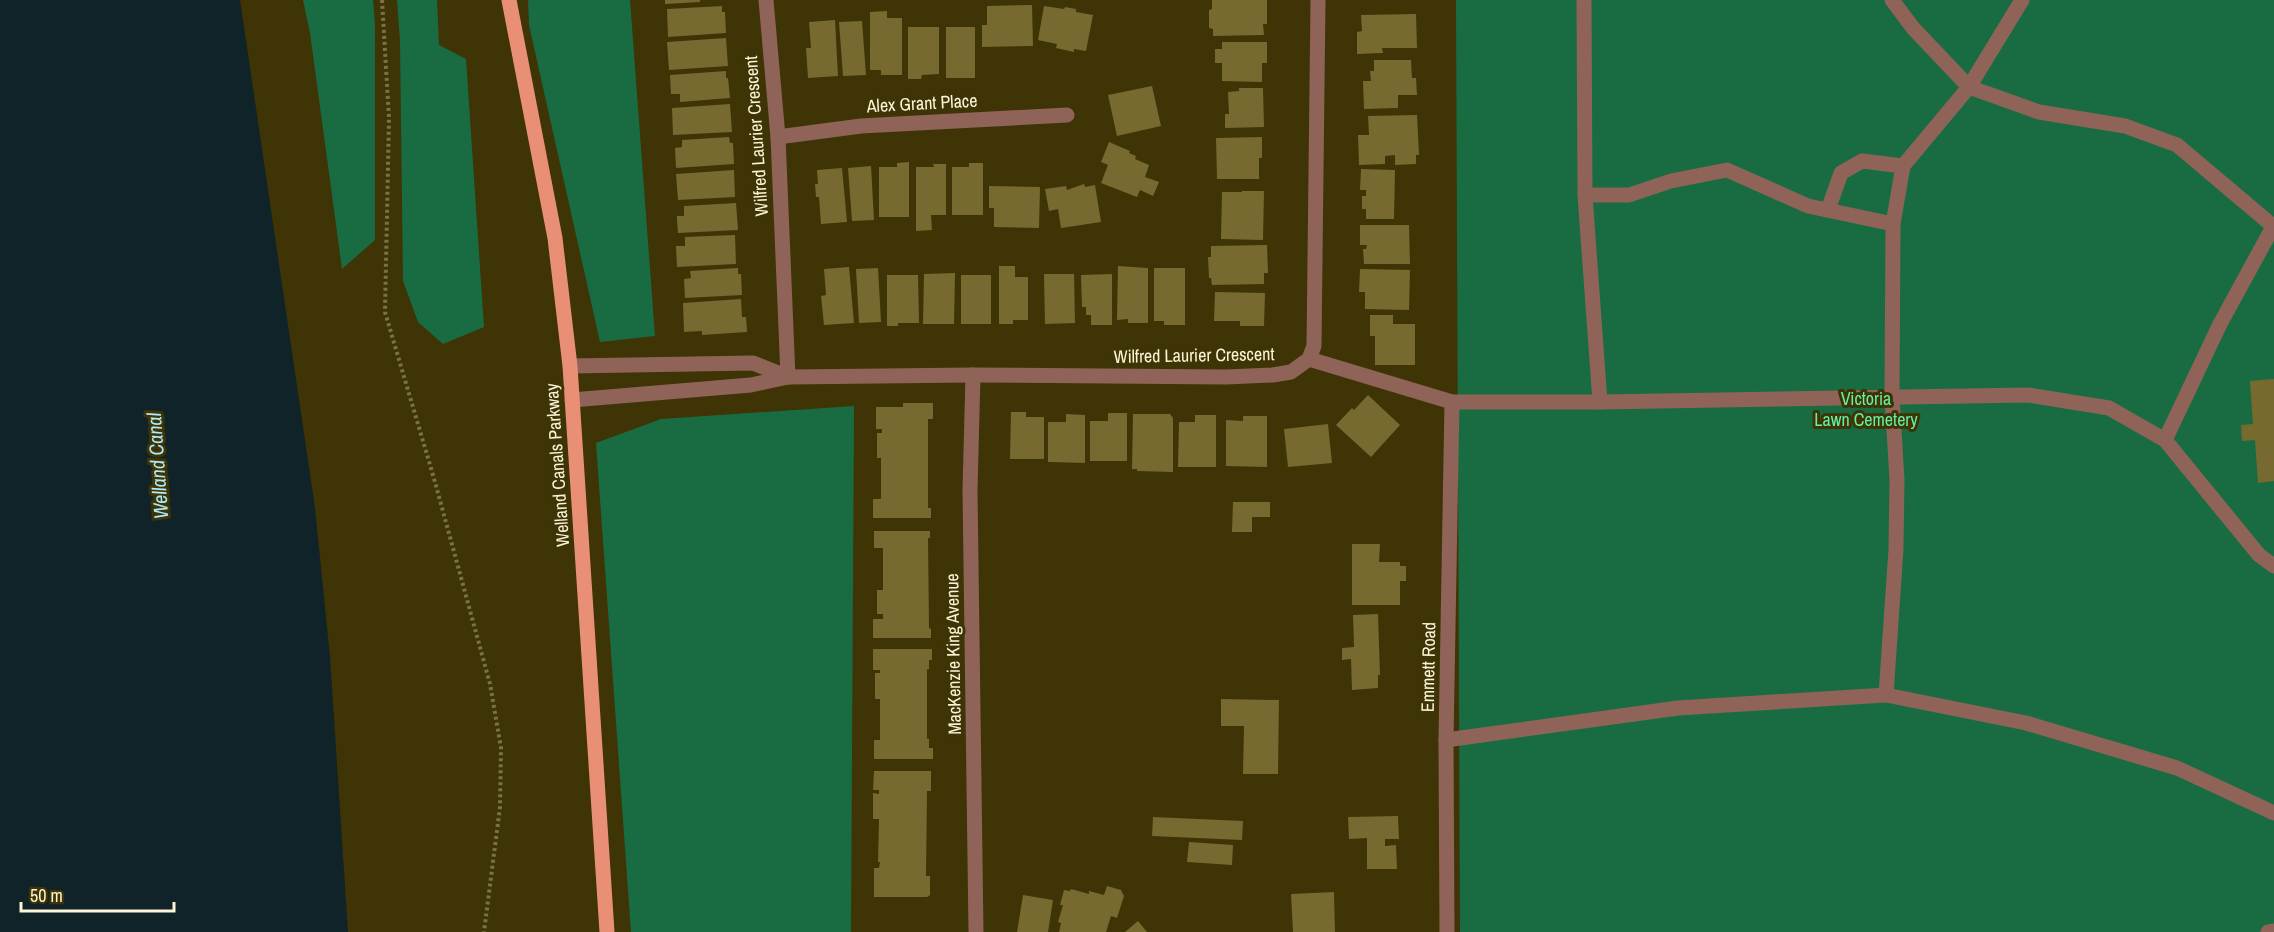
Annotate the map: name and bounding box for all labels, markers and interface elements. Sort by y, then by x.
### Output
street label: Wilfred Laurier Crescent [738,55,774,217]
street label: Alex Grant Place [865,88,978,118]
street label: Wilfred Laurier Crescent [1113,341,1275,369]
street label: Welland Canals Parkway [539,382,575,548]
park label: Victoria Lawn Cemetery [1814,386,1918,432]
water label: Welland Canal [140,412,174,520]
street label: MacKenzie King Avenue [939,573,967,735]
street label: Emmett Road [1415,622,1441,712]
scale bar [21,875,174,913]
text: 50 m [30,883,63,908]

